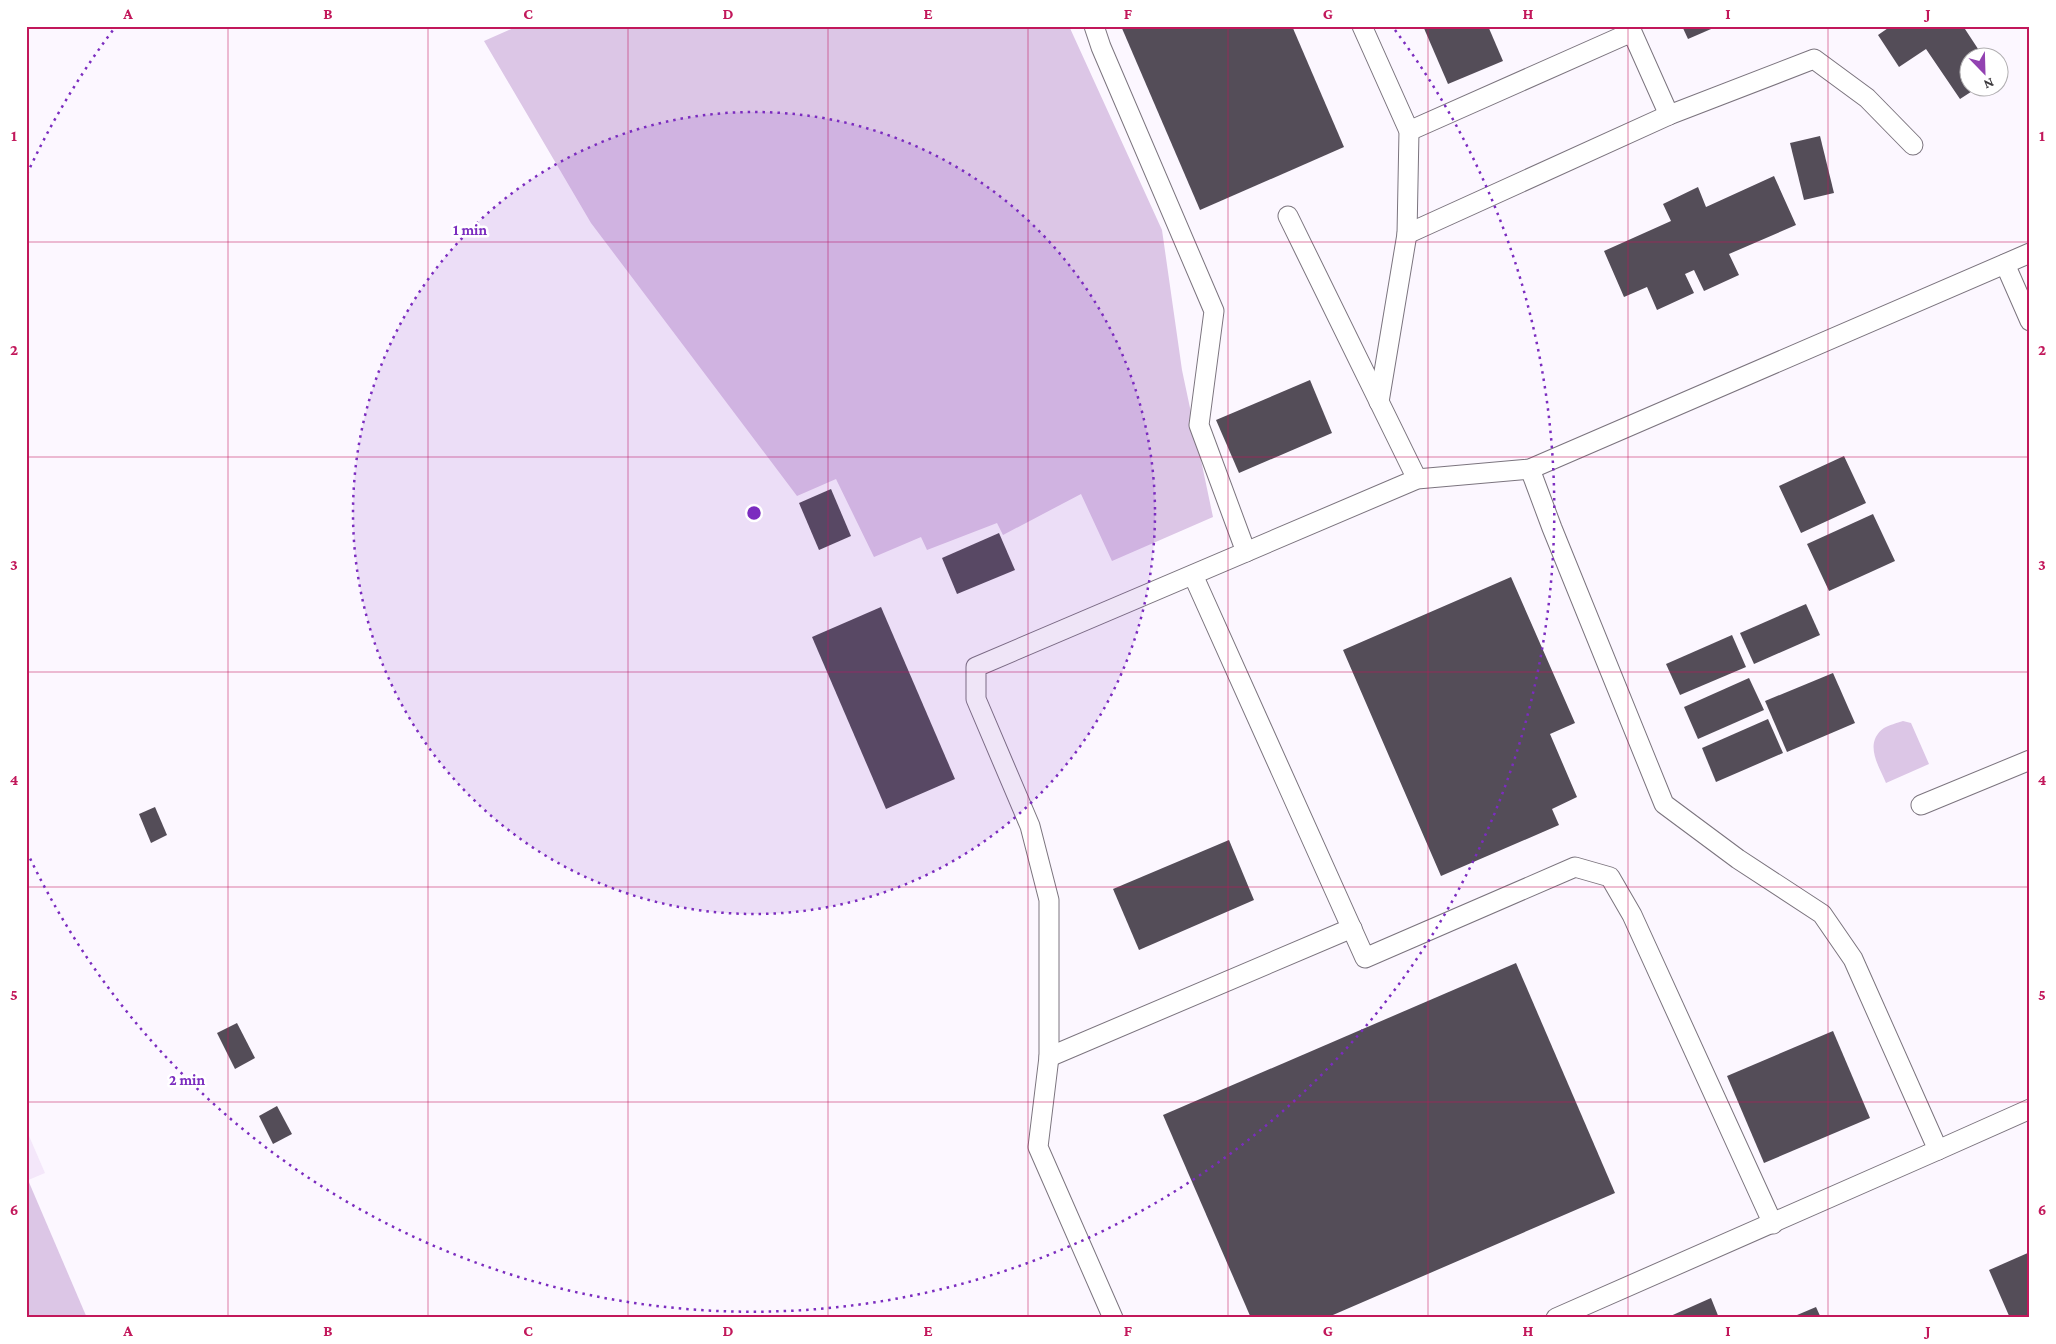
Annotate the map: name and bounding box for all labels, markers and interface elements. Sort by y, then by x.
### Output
text: A [122,5,133,22]
text: B [323,5,333,22]
text: C [523,5,533,22]
text: D [722,5,734,22]
text: E [923,5,933,22]
text: F [1124,5,1133,22]
text: G [1323,5,1333,22]
text: H [1523,5,1534,22]
text: I [1725,5,1731,22]
text: J [1923,5,1931,22]
north arrow [1958,48,2008,98]
text: N [1981,75,1997,93]
text: 1 [11,127,17,144]
text: 1 [2039,127,2045,144]
text: 1 min [453,222,487,238]
text: 2 [10,341,18,358]
text: 2 [2038,341,2046,358]
centre of rings [745,504,763,522]
text: 3 [10,556,18,573]
text: 3 [2038,556,2046,573]
text: 4 [10,771,19,788]
text: 4 [2038,771,2047,788]
text: 5 [10,986,18,1003]
text: 5 [2038,986,2046,1003]
text: 2 min [169,1072,205,1088]
text: 6 [10,1201,18,1218]
text: 6 [2038,1201,2046,1218]
text: A [122,1322,133,1339]
text: B [323,1322,333,1339]
text: C [523,1322,533,1339]
text: D [722,1322,734,1339]
text: E [923,1322,933,1339]
text: F [1124,1322,1133,1339]
text: G [1323,1322,1333,1339]
text: H [1523,1322,1534,1339]
text: I [1725,1322,1731,1339]
text: J [1923,1322,1931,1339]

